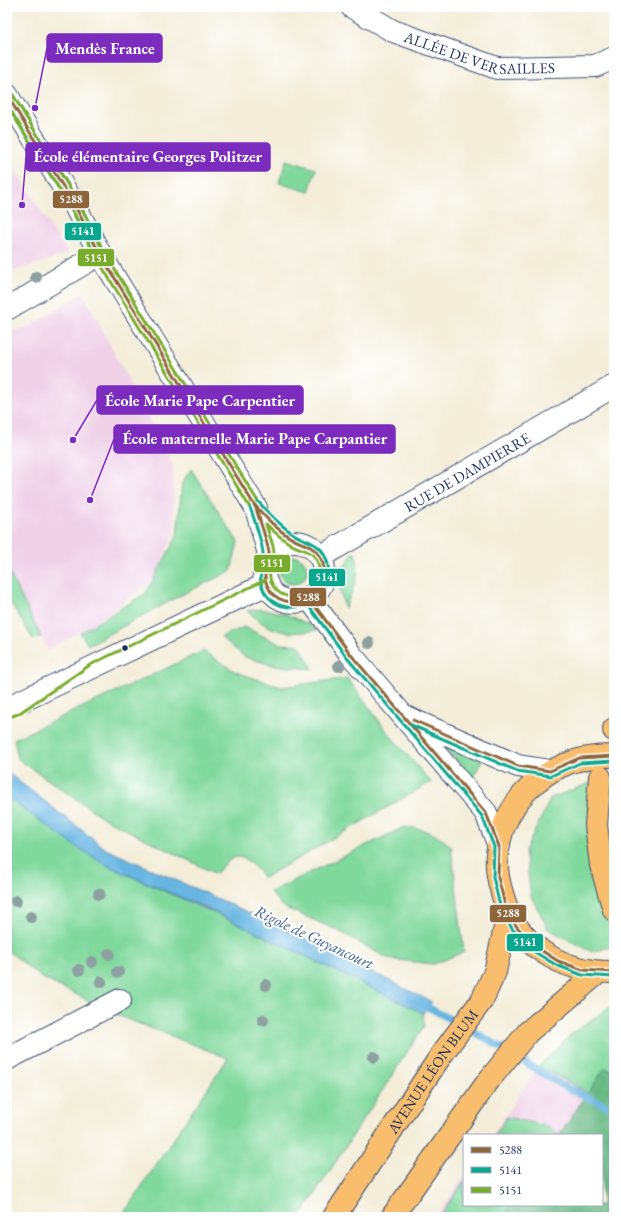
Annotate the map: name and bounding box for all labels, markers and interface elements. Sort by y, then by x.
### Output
street label: ALLÉE DE VERSAILLES [401,26,555,78]
callout: Mendès France [47,34,162,62]
text: Mendès France [55,38,155,59]
callout: École élémentaire Georges Politzer [26,143,270,171]
text: École élémentaire Georges Politzer [34,146,263,167]
line badge: 5288 [52,190,90,209]
text: 5288 [59,192,83,206]
line badge: 5141 [64,222,102,241]
text: 5141 [71,224,95,238]
line badge: 5151 [77,248,115,267]
text: 5151 [84,251,108,265]
callout: École Marie Pape Carpentier [97,386,303,414]
text: École Marie Pape Carpentier [105,390,295,411]
callout: École maternelle Marie Pape Carpantier [114,425,395,453]
street label: RUE DE DAMPIERRE [401,427,534,516]
text: École maternelle Marie Pape Carpantier [123,428,388,449]
line badge: 5151 [253,554,291,573]
text: 5151 [260,556,284,570]
line badge: 5141 [308,568,346,587]
text: 5141 [315,570,339,584]
line badge: 5288 [289,587,327,607]
text: 5288 [296,590,320,604]
unlabelled marker [120,643,130,653]
water label: Rigole de Guyancourt [251,900,378,974]
line badge: 5288 [489,904,527,923]
text: 5288 [496,906,520,920]
line badge: 5141 [506,933,544,952]
text: 5141 [513,935,537,949]
street label: AVENUE LÉON BLUM [382,1005,482,1138]
legend [463,1134,603,1206]
text: 5288 [499,1142,522,1158]
text: 5141 [499,1162,522,1178]
text: 5151 [499,1182,522,1198]

